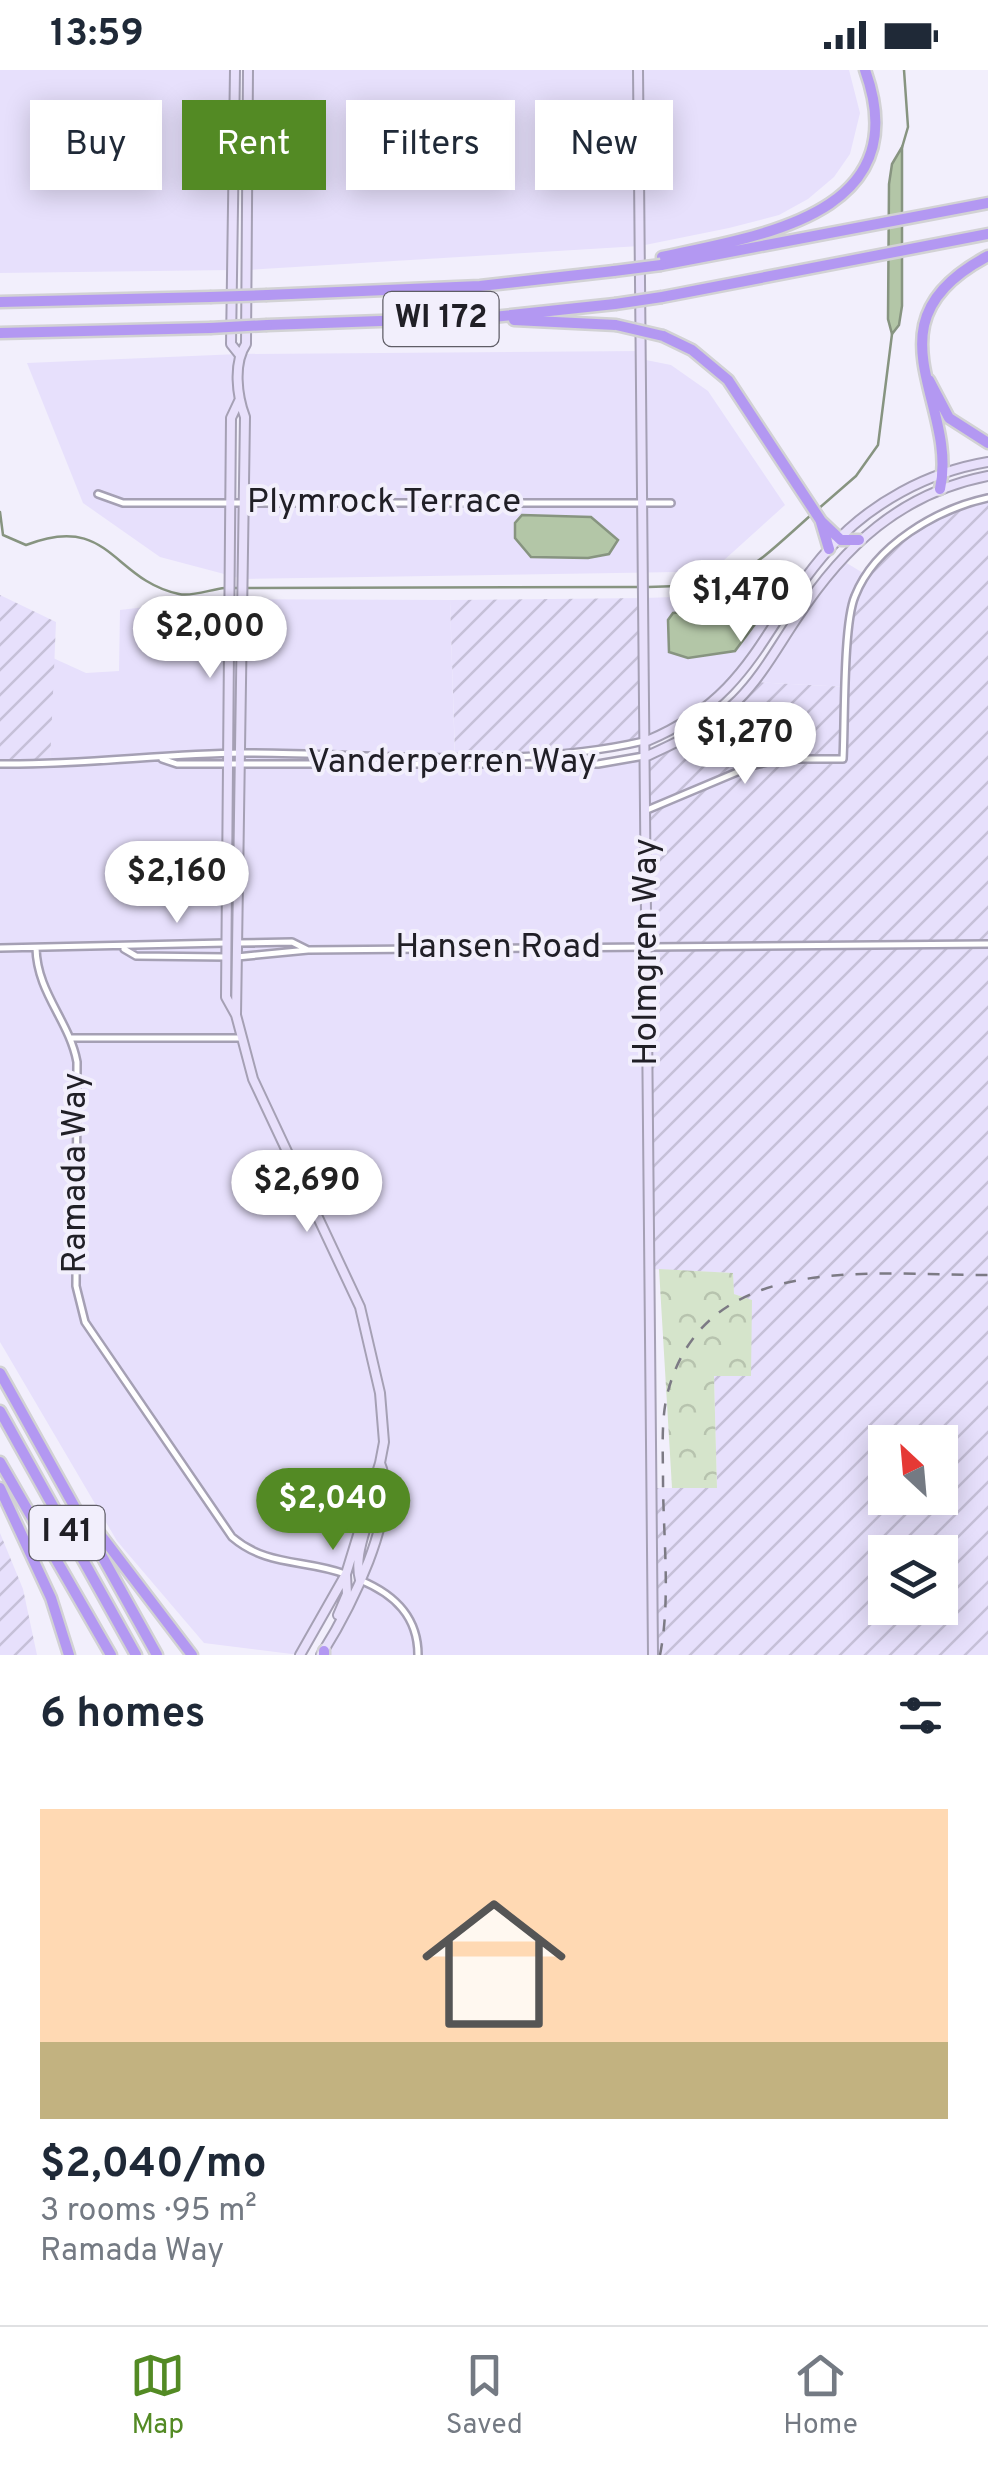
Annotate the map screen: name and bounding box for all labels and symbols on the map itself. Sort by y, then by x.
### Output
road number: WI 172 [384,292,498,346]
street label: Plymrock Terrace [247,481,521,525]
pin: $1,470 [660,560,822,645]
pin: $2,000 [129,596,291,681]
pin: $1,270 [664,702,826,787]
street label: Vanderperren Way [307,741,597,785]
street label: Holmgren Way [625,838,669,1066]
pin: $2,160 [96,841,258,926]
street label: Hansen Road [395,926,601,970]
street label: Ramada Way [54,1072,98,1274]
pin: $2,690 [226,1150,388,1235]
north arrow [868,1425,958,1515]
pin: $2,040 [252,1468,414,1553]
road number: I 41 [30,1506,104,1560]

